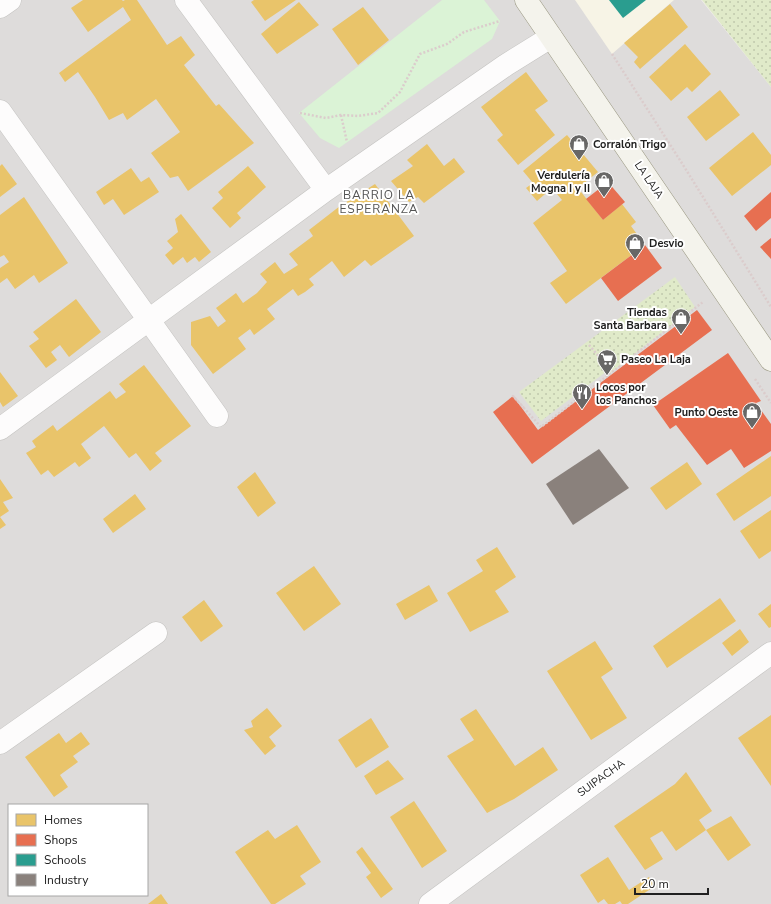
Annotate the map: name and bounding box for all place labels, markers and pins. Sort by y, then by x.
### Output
shop icon: Corralón Trigo [568,133,590,161]
place label: Corralón Trigo [593,137,666,152]
place label: Verdulería Mogna I y II [531,168,590,196]
shop icon: Verdulería Mogna I y II [593,170,615,198]
shop icon: Desvio [624,232,646,260]
place label: Desvio [649,236,684,251]
place label: Tiendas Santa Barbara [594,305,667,333]
shop icon: Tiendas Santa Barbara [670,307,692,335]
supermarket icon: Paseo La Laja [596,348,618,376]
place label: Paseo La Laja [621,352,691,367]
place label: Locos por los Panchos [596,380,657,408]
restaurant icon: Locos por los Panchos [571,382,593,410]
shop icon: Punto Oeste [741,401,763,429]
place label: Punto Oeste [675,405,738,420]

